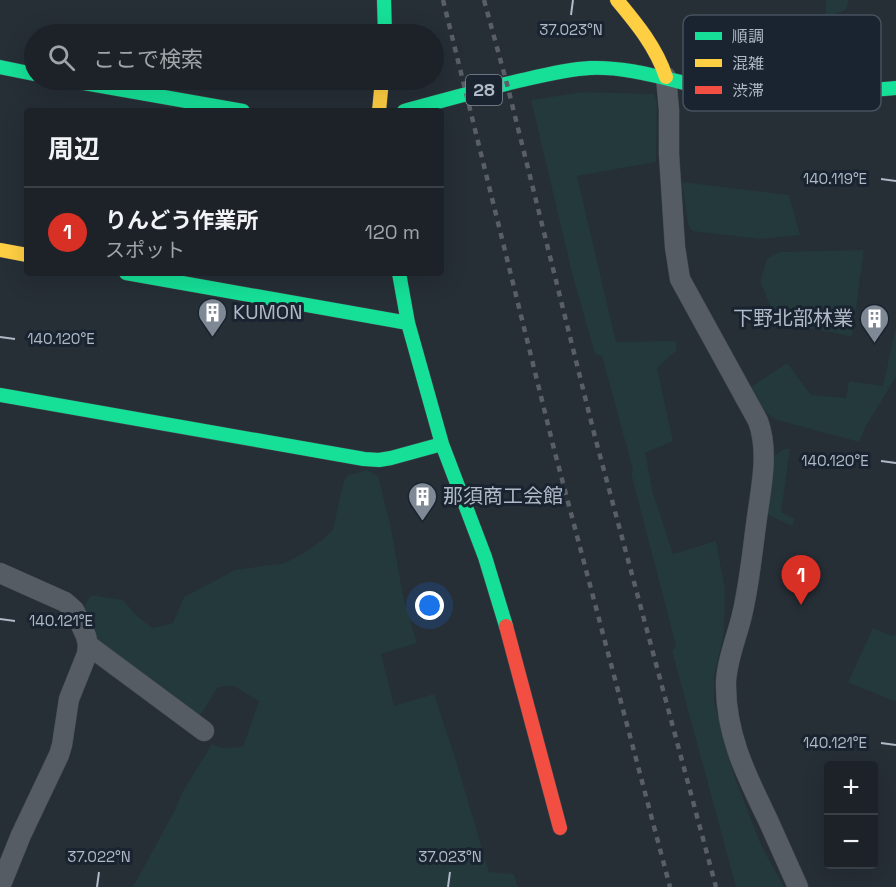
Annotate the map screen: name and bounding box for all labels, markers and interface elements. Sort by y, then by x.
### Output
legend [683,15,881,111]
text: 37.023°N [539,20,603,39]
search box [24,24,444,90]
text: 順調 [732,26,764,47]
icon: search [45,41,78,74]
text: ここで検索 [93,45,203,73]
text: 混雑 [732,53,764,74]
road number: 28 [466,75,502,105]
text: 渋滞 [732,80,764,101]
text: 周辺 [48,132,100,166]
text: 140.119°E [803,169,867,188]
text: りんどう作業所 [105,206,258,234]
text: 1 [63,219,72,245]
text: 120 m [364,219,420,245]
text: スポット [105,237,185,263]
building icon: KUMON [196,296,228,338]
place label: KUMON [233,299,302,325]
building icon: 下野北部林業 [858,302,890,344]
place label: 下野北部林業 [733,305,853,331]
text: 140.120°E [27,329,95,348]
text: 140.120°E [801,451,869,470]
building icon: 那須商工会館 [406,480,438,522]
place label: 那須商工会館 [443,483,563,509]
pin: 1 [782,556,820,605]
your location [415,591,444,620]
text: 140.121°E [29,611,93,630]
text: 140.121°E [803,733,867,752]
map controls [824,761,878,869]
button: + [824,761,878,815]
button: − [824,815,878,869]
text: 37.022°N [67,847,131,866]
text: 37.023°N [418,847,482,866]

